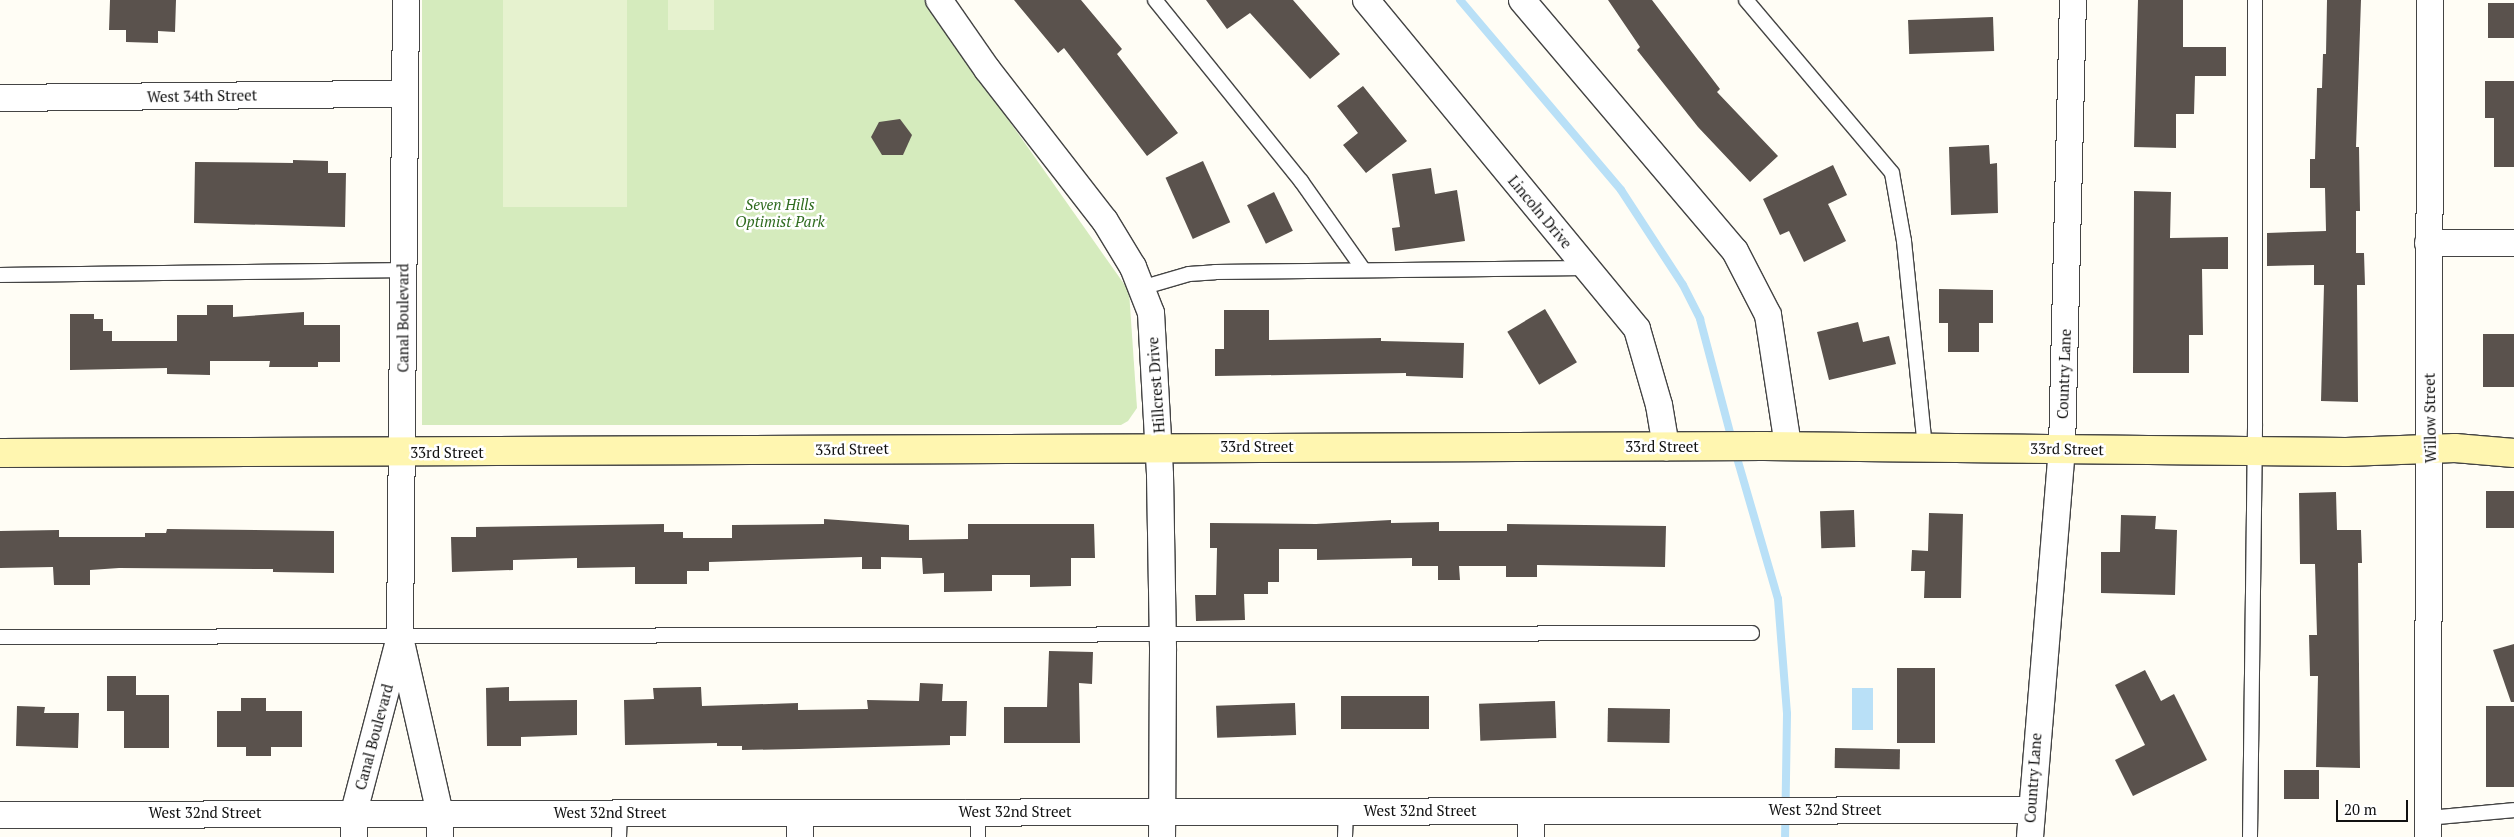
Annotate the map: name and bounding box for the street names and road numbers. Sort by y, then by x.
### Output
street label: West 34th Street [147,86,257,106]
street label: Lincoln Drive [1504,172,1576,252]
street label: Canal Boulevard [394,263,412,373]
street label: Country Lane [2053,329,2075,419]
street label: Hillcrest Drive [1144,336,1168,434]
street label: Willow Street [2420,373,2440,463]
street label: 33rd Street [1220,438,1294,456]
street label: 33rd Street [1625,438,1699,456]
street label: 33rd Street [815,439,889,459]
street label: 33rd Street [2030,439,2104,459]
street label: 33rd Street [410,444,484,462]
street label: Canal Boulevard [351,682,397,792]
street label: Country Lane [2021,732,2045,824]
street label: West 32nd Street [1768,801,1882,819]
street label: West 32nd Street [1363,802,1477,820]
street label: West 32nd Street [958,803,1072,821]
street label: West 32nd Street [148,804,262,822]
street label: West 32nd Street [553,804,667,822]

